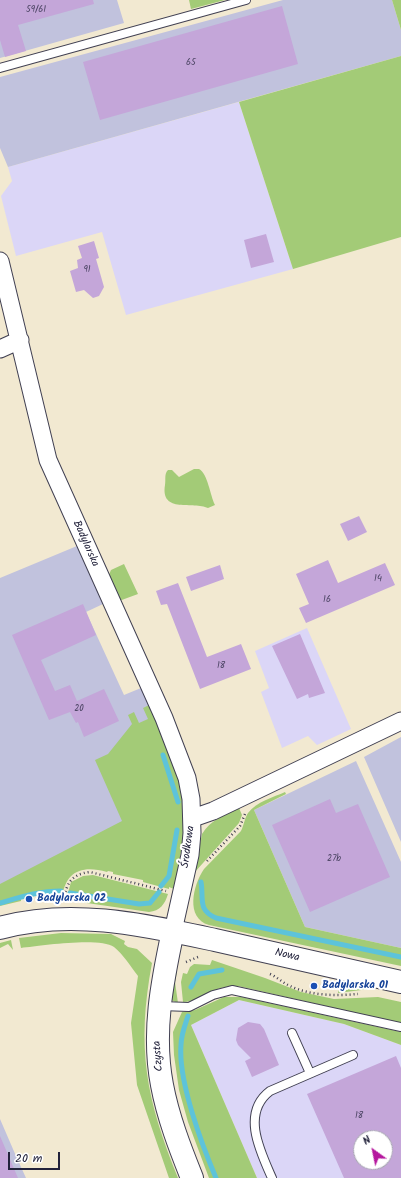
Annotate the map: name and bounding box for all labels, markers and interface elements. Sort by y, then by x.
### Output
house number: 59/61 [26,5,46,15]
house number: 65 [186,58,196,68]
house number: 91 [83,265,91,275]
street label: Badylarska [69,519,101,569]
house number: 14 [374,574,382,584]
house number: 16 [323,595,331,605]
house number: 18 [217,661,225,671]
house number: 20 [74,704,84,714]
street label: Środkowa [179,825,199,869]
house number: 27b [327,854,341,864]
place label: Badylarska 02 [37,892,106,906]
marker: Badylarska 02 [24,894,34,904]
street label: Nowa [273,947,301,965]
place label: Badylarska 01 [322,979,388,993]
marker: Badylarska 01 [309,981,319,991]
street label: Czysta [151,1040,167,1072]
house number: 18 [355,1111,363,1121]
north arrow [353,1130,393,1170]
text: N [359,1131,375,1150]
scale bar [10,1144,62,1170]
text: 20 m [15,1149,42,1168]

